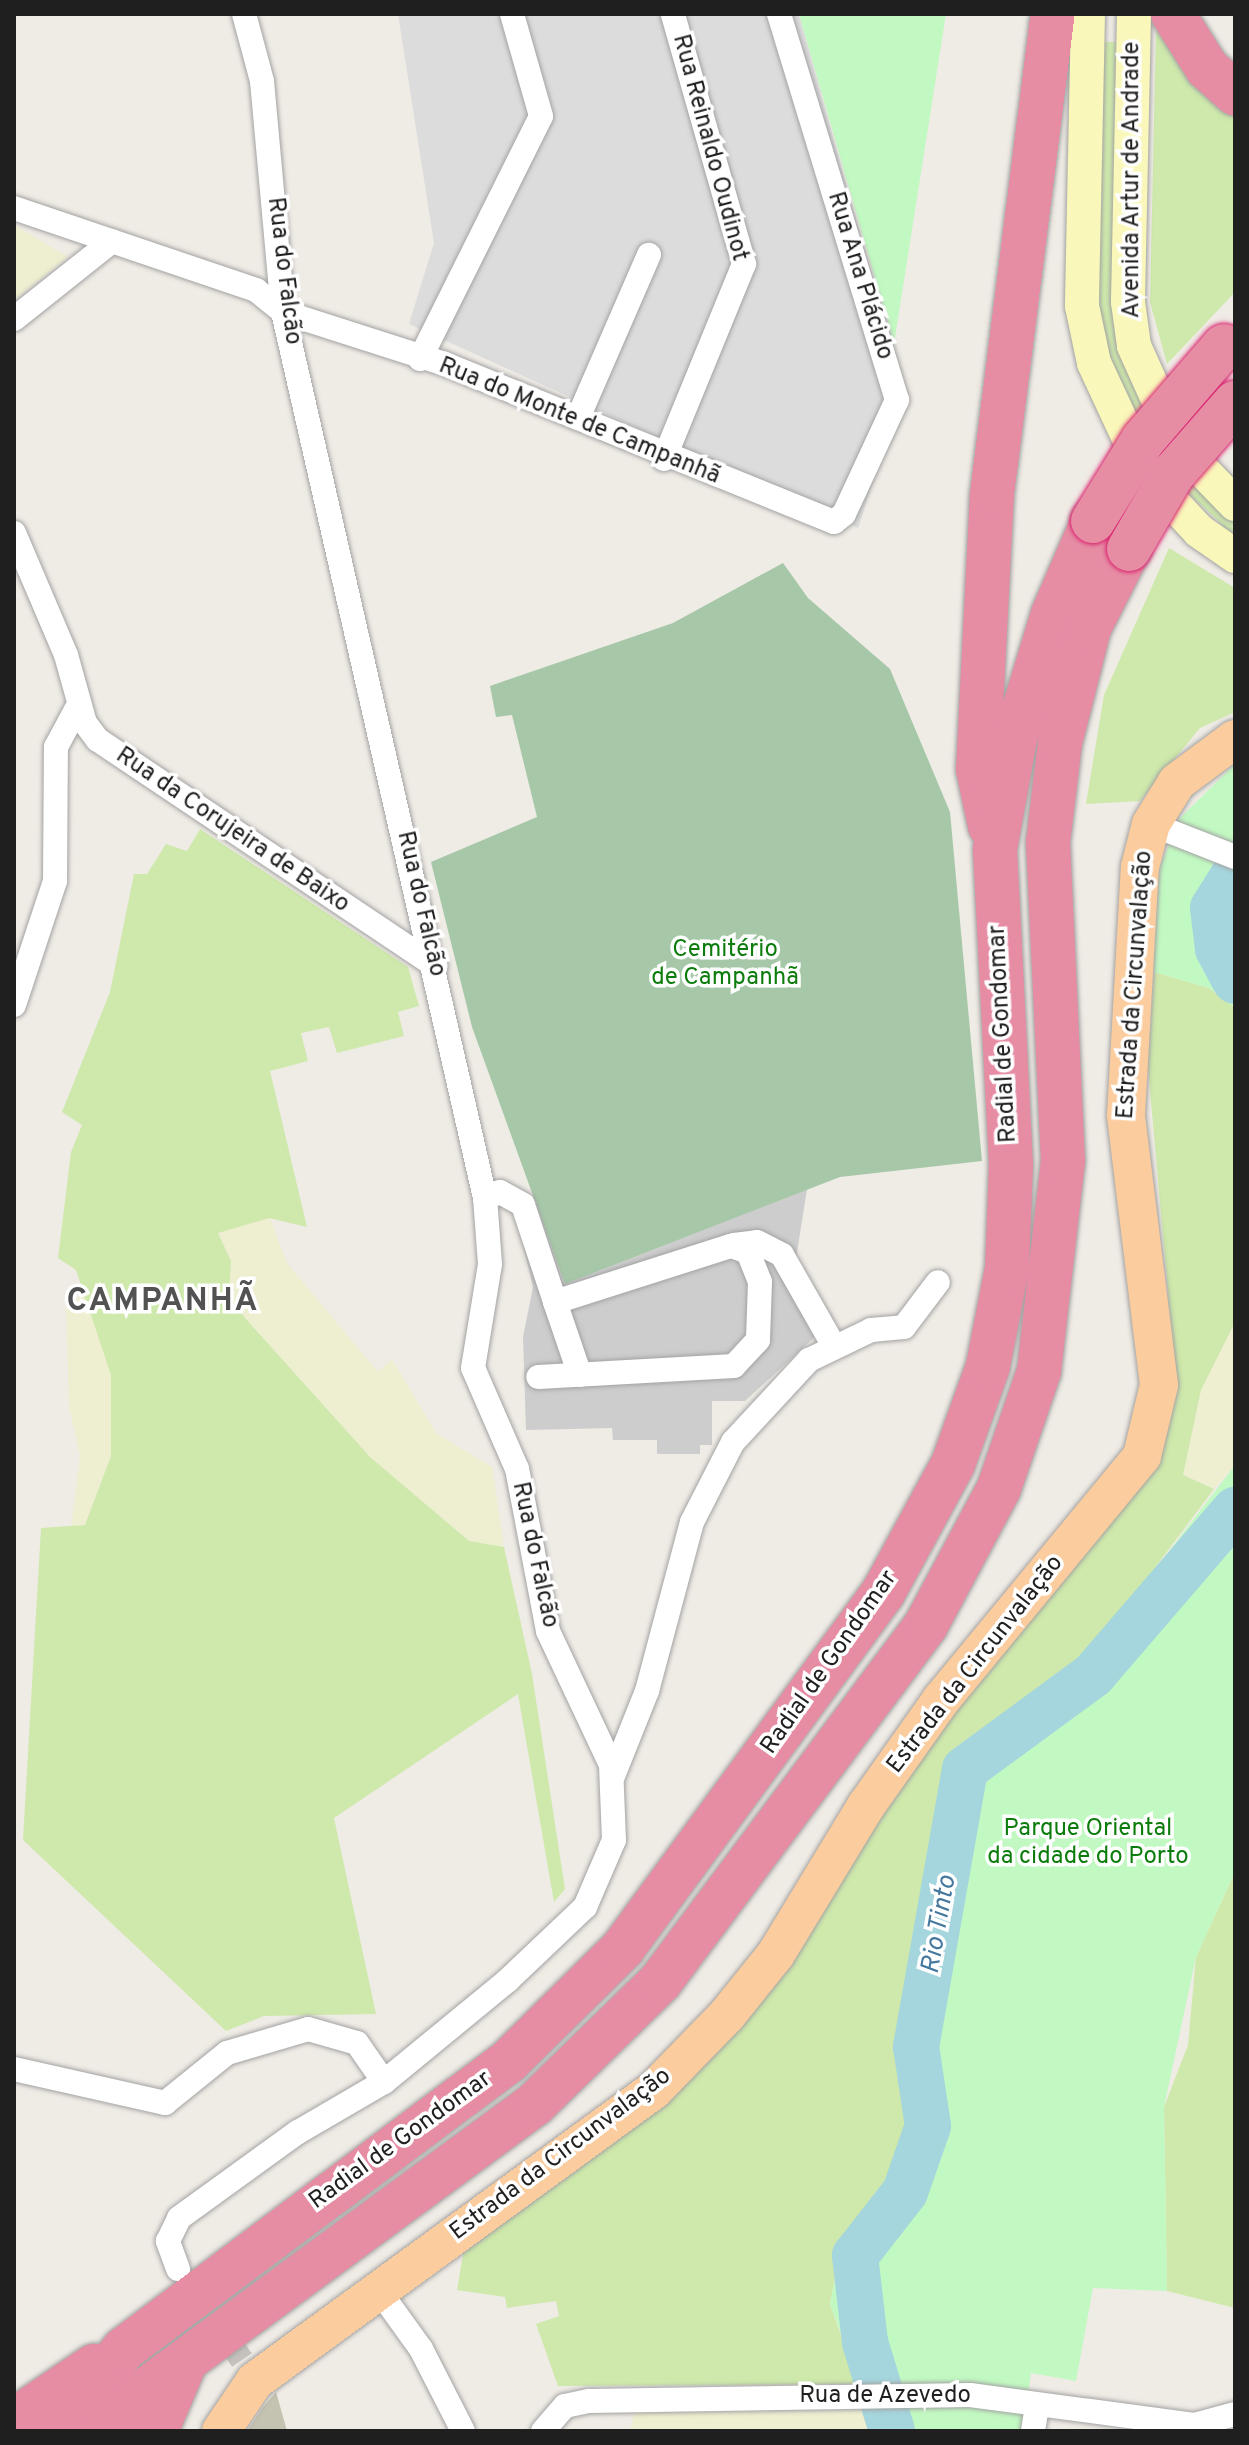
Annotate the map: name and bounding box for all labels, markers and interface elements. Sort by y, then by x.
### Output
street label: Rua Reinaldo Oudinot [665,31,753,265]
street label: Avenida Artur de Andrade [1119,41,1147,319]
street label: Rua Ana Plácido [820,188,898,364]
street label: Rua do Falcão [260,196,306,346]
street label: Rua do Monte de Campanhã [434,352,724,492]
street label: Rua da Corujeira de Baixo [110,742,354,920]
street label: Rua do Falcão [389,829,451,979]
street label: Estrada da Circunvalação [1112,850,1160,1120]
street label: Radial de Gondomar [984,924,1024,1144]
park label: Cemitério de Campanhã [651,937,799,993]
district label: CAMPANHÃ [67,1283,259,1321]
street label: Rua do Falcão [504,1479,564,1631]
street label: Estrada da Circunvalação [882,1550,1070,1780]
street label: Radial de Gondomar [756,1565,904,1761]
park label: Parque Oriental da cidade do Porto [987,1816,1189,1872]
water label: Rio Tinto [916,1873,964,1977]
street label: Estrada da Circunvalação [445,2063,677,2247]
street label: Radial de Gondomar [304,2065,498,2217]
street label: Rua de Azevedo [799,2383,971,2411]

